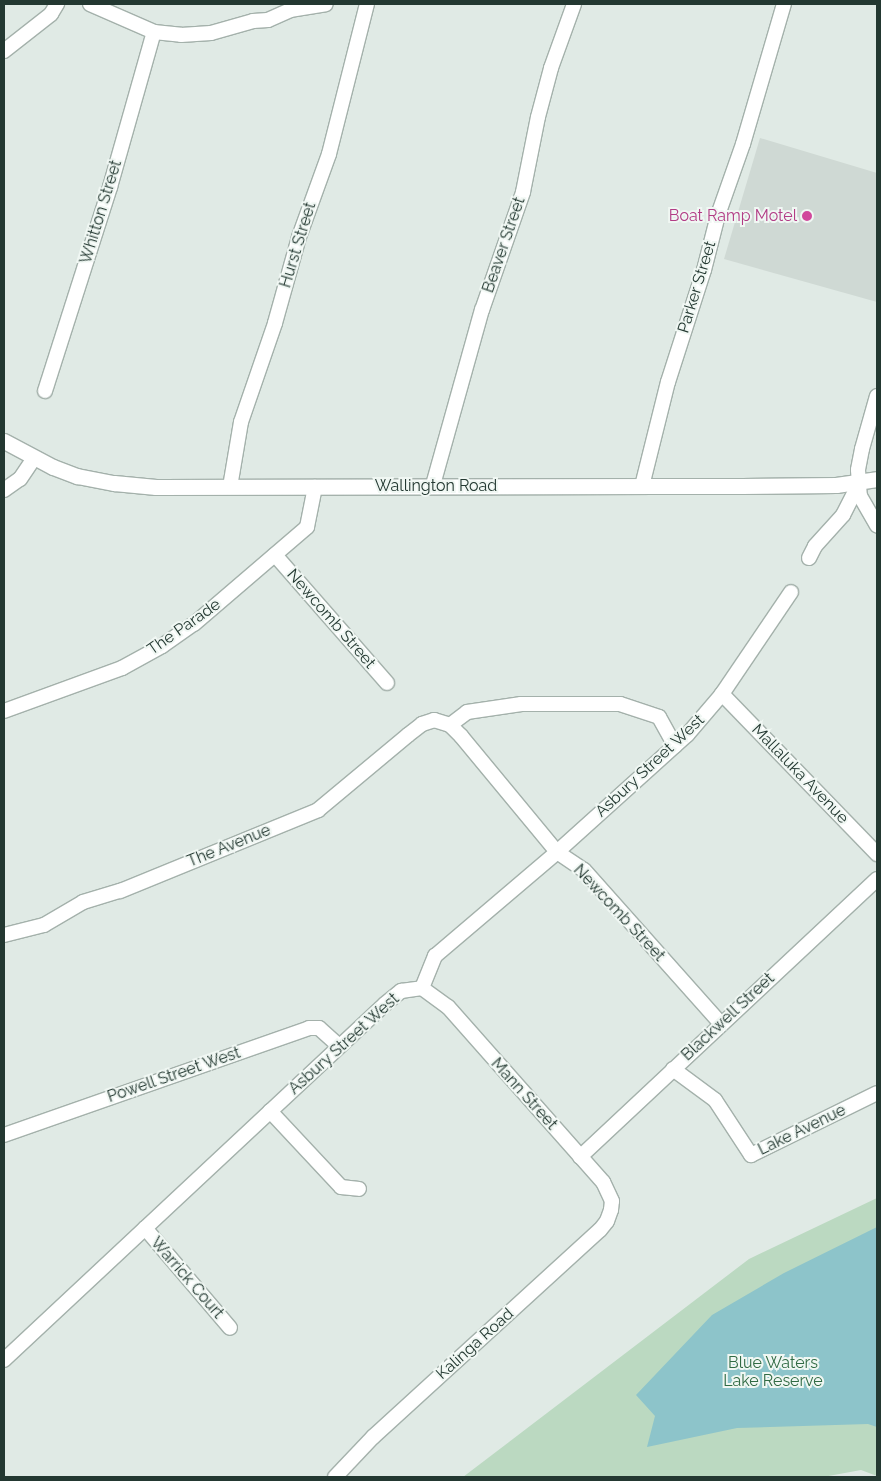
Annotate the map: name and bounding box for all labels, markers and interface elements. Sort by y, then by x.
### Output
street label: Whitton Street [76,158,126,266]
street label: Beaver Street [479,195,529,295]
street label: Hurst Street [276,200,320,290]
place label: Boat Ramp Motel [669,206,797,226]
marker: Boat Ramp Motel [801,210,813,222]
street label: Parker Street [674,238,720,336]
street label: Wallington Road [375,476,497,496]
street label: Newcomb Street [283,565,379,673]
street label: The Parade [144,595,224,659]
street label: Asbury Street West [591,710,709,822]
street label: Mallaluka Avenue [747,720,853,828]
street label: The Avenue [184,820,274,872]
street label: Newcomb Street [569,861,669,965]
street label: Blackwell Street [677,969,779,1065]
street label: Asbury Street West [285,989,403,1099]
street label: Powell Street West [104,1043,244,1107]
street label: Mann Street [487,1054,561,1134]
street label: Lake Avenue [755,1100,849,1160]
street label: Warrick Court [146,1233,228,1323]
street label: Kalinga Road [432,1304,518,1384]
park label: Blue Waters Lake Reserve [723,1353,823,1391]

